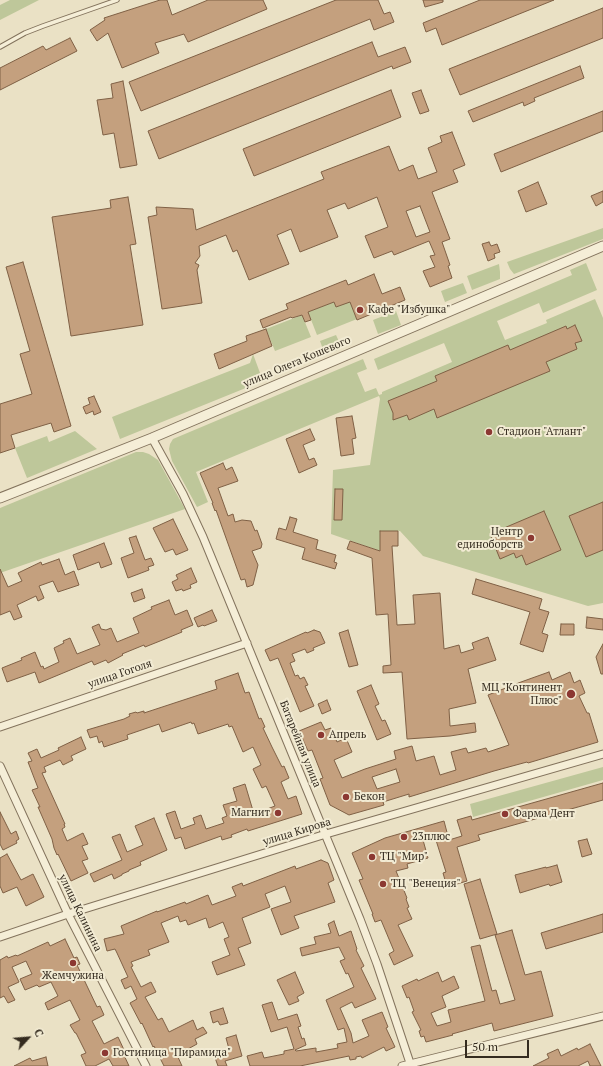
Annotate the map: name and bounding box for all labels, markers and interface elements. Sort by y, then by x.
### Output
place label: Кафе "Избушка" [368,303,451,317]
marker: Кафе "Избушка" [355,305,365,315]
street label: улица Олега Кошевого [241,333,353,391]
place label: Стадион "Атлант" [497,425,586,439]
marker: Стадион "Атлант" [484,427,494,437]
place label: Центр единоборств [457,525,523,551]
marker: Центр единоборств [526,533,536,543]
street label: улица Гоголя [86,657,154,691]
place label: МЦ "Континент Плюс" [481,681,562,707]
marker: МЦ "Континент Плюс" [565,688,577,700]
street label: Батарейная улица [277,699,323,789]
place label: Апрель [329,728,366,742]
marker: Апрель [316,730,326,740]
place label: Бекон [354,790,385,804]
marker: Бекон [341,792,351,802]
place label: Магнит [231,806,270,820]
place label: Фарма Дент [513,807,575,821]
marker: Магнит [273,808,283,818]
marker: Фарма Дент [500,809,510,819]
street label: улица Кирова [261,815,333,849]
place label: 23плюс [412,830,450,844]
marker: 23плюс [399,832,409,842]
place label: ТЦ "Мир" [380,850,428,864]
marker: ТЦ "Мир" [367,852,377,862]
street label: улица Калинина [56,872,104,954]
place label: ТЦ "Венеция" [391,877,461,891]
marker: ТЦ "Венеция" [378,879,388,889]
marker: Жемчужина [68,958,78,968]
place label: Жемчужина [42,969,104,983]
north arrow [8,1018,48,1058]
text: С [31,1026,47,1039]
scale bar [467,1032,531,1058]
text: 50 m [472,1039,498,1054]
place label: Гостиница "Пирамида" [113,1046,231,1060]
marker: Гостиница "Пирамида" [100,1048,110,1058]

